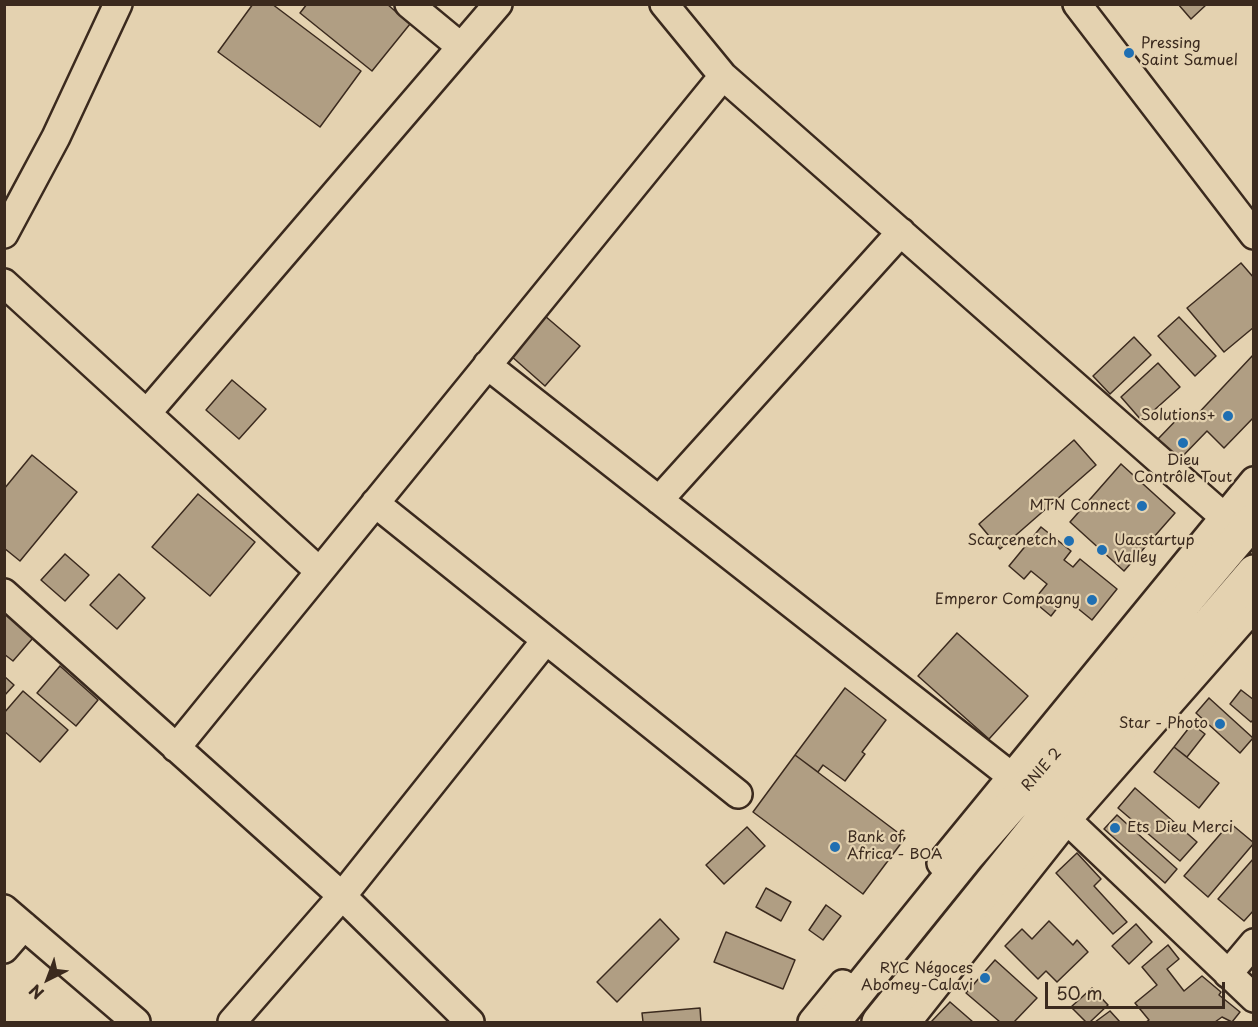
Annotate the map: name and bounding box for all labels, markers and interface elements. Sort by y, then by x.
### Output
place label: Pressing Saint Samuel [1141,35,1238,70]
marker: Pressing Saint Samuel [1122,46,1136,60]
place label: Solutions+ [1140,407,1216,425]
marker: Solutions+ [1221,409,1235,423]
marker: Dieu Contrôle Tout [1176,436,1190,450]
place label: Dieu Contrôle Tout [1134,452,1232,487]
place label: MTN Connect [1029,497,1130,515]
marker: MTN Connect [1135,499,1149,513]
place label: Scarcenetch [968,532,1057,550]
place label: Uacstartup Valley [1114,532,1195,567]
marker: Scarcenetch [1062,534,1076,548]
marker: Uacstartup Valley [1095,543,1109,557]
place label: Emperor Compagny [935,591,1080,609]
marker: Emperor Compagny [1085,593,1099,607]
place label: Star - Photo [1119,715,1208,733]
marker: Star - Photo [1213,717,1227,731]
street label: RNIE 2 [1018,745,1066,795]
place label: Ets Dieu Merci [1127,819,1233,837]
marker: Ets Dieu Merci [1108,821,1122,835]
place label: Bank of Africa - BOA [847,829,943,864]
marker: Bank of Africa - BOA [828,840,842,854]
north arrow [18,949,78,1009]
place label: RYC Négoces Abomey-Calavi [861,960,973,995]
scale bar [1048,970,1228,1008]
marker: RYC Négoces Abomey-Calavi [978,971,992,985]
text: N [23,979,49,1006]
text: 50 m [1056,979,1103,1006]

